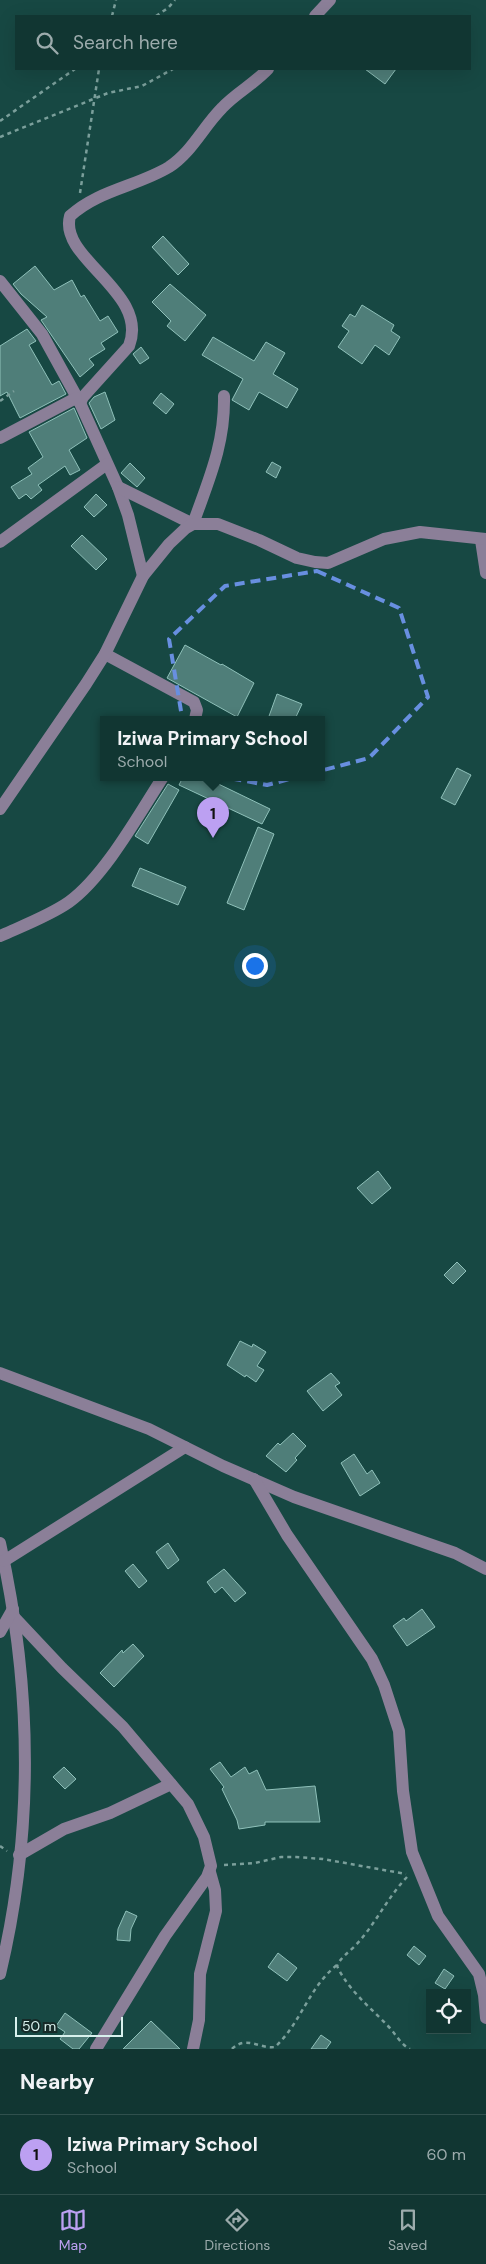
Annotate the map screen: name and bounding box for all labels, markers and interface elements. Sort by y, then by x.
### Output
search box [15,15,471,70]
icon: search [33,29,61,57]
text: Search here [73,30,178,55]
popup [100,716,325,781]
text: Iziwa Primary School [117,726,308,751]
text: School [117,751,167,772]
pin: 1 [197,797,229,838]
your location [242,953,268,979]
map controls [426,1989,471,2034]
button: locate [426,1989,471,2034]
scale bar [15,2014,122,2037]
text: 50 m [22,2017,56,2035]
text: Nearby [20,2068,94,2096]
text: Iziwa Primary School [67,2132,258,2157]
text: 1 [33,2144,39,2165]
text: 60 m [426,2144,466,2165]
text: School [67,2157,117,2178]
tab: Map [59,2206,87,2254]
tab: Directions [205,2206,270,2254]
tab: Saved [388,2206,427,2254]

